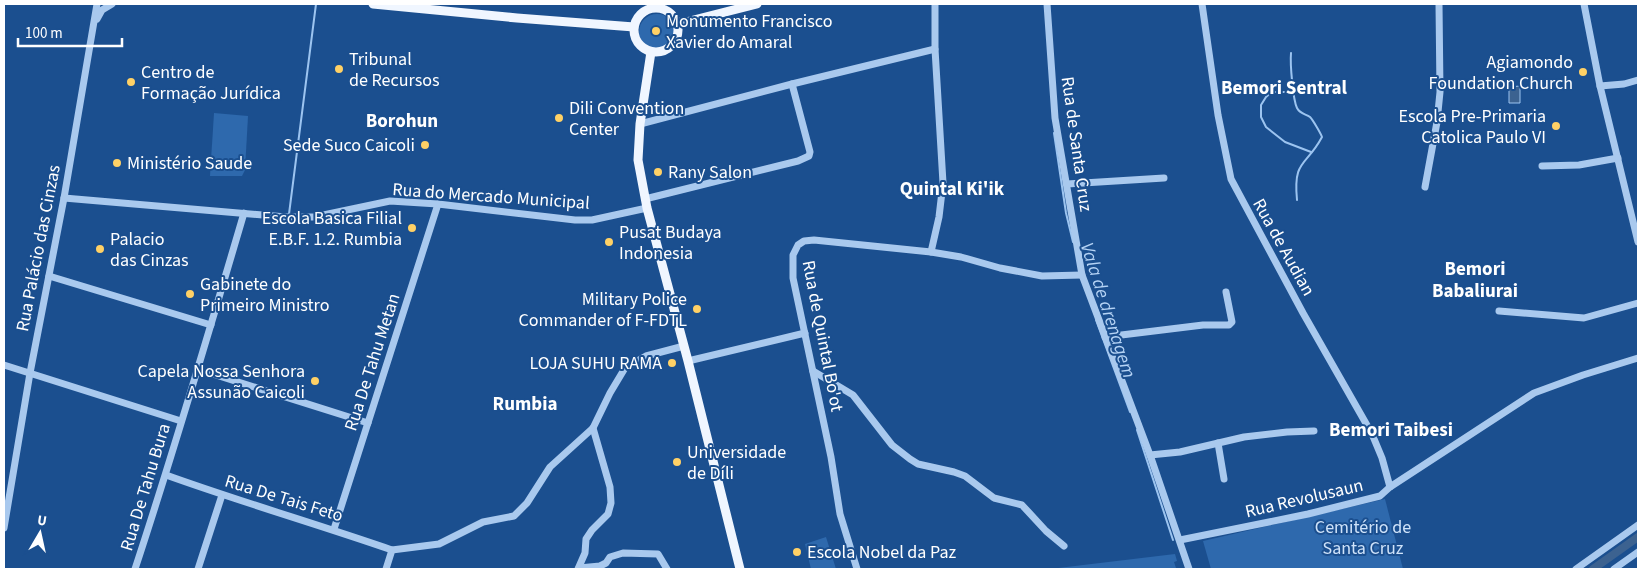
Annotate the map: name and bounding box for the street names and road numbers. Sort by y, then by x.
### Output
street label: Rua de Santa Cruz [1055,75,1098,214]
street label: Rua Palácio das Cinzas [10,163,67,334]
street label: Rua do Mercado Municipal [391,177,590,216]
street label: Rua de Audian [1246,194,1321,301]
street label: Rua de Quintal Bo'ot [796,258,849,414]
street label: Rua De Tahu Metan [338,290,407,434]
street label: Rua De Tahu Bura [114,420,177,554]
street label: Rua De Tais Feto [222,469,346,528]
street label: Rua Revolusaun [1243,473,1366,524]

